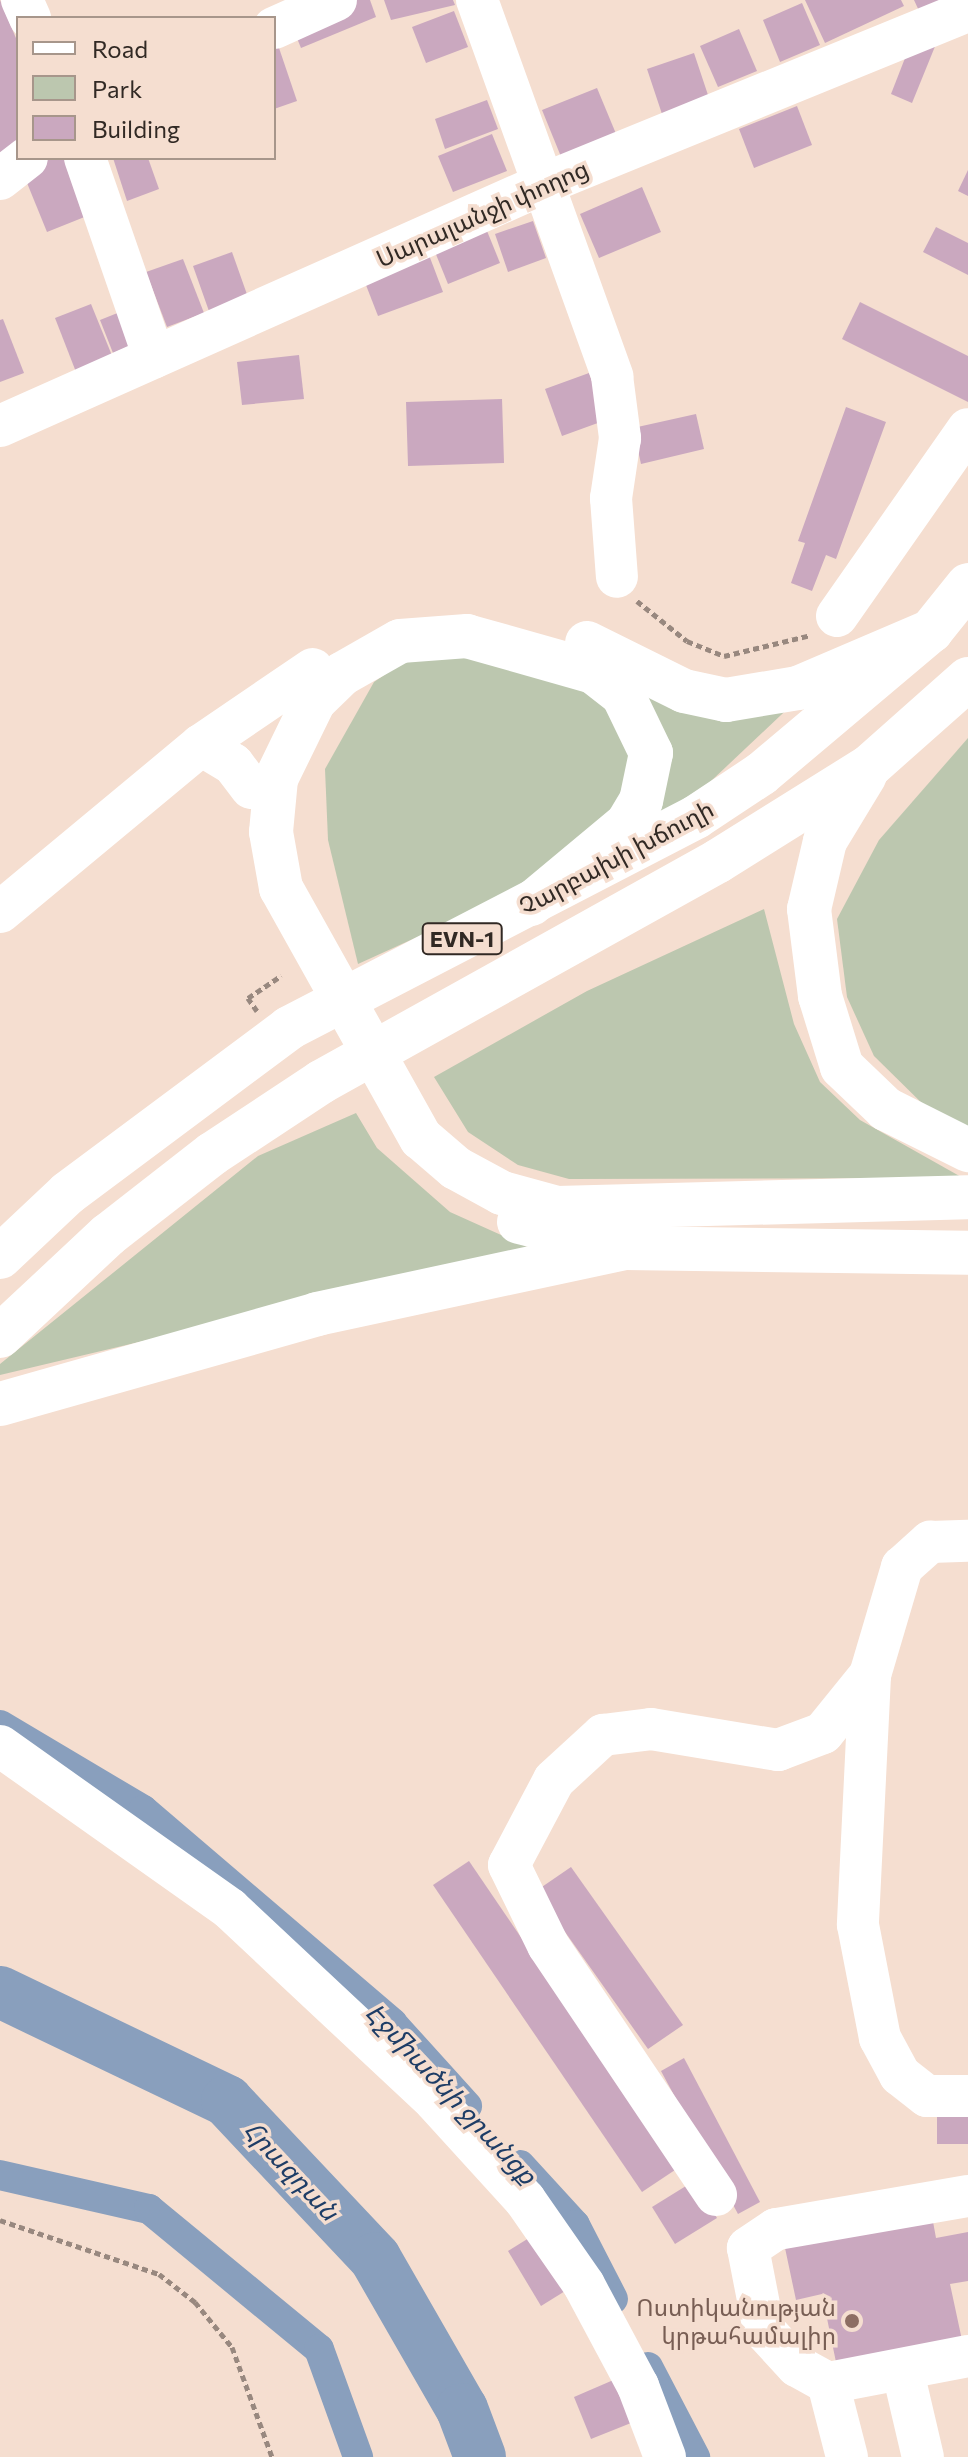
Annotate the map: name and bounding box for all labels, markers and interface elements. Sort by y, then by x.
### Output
legend [16,16,276,160]
text: Road [92,34,148,63]
text: Park [92,74,142,103]
text: Building [92,114,180,143]
street label: Սարալանջի փողոց [371,153,593,273]
street label: Չարբախի խճուղի [514,794,718,920]
road number: EVN-1 [420,921,504,957]
water label: Էջմիածնի ջրանցք [360,1996,544,2190]
water label: Հրազդան [238,2114,346,2226]
place label: Ոստիկանության կրթահամալիր [636,2293,836,2349]
marker: Ոստիկանության կրթահամալիր [843,2312,861,2330]

